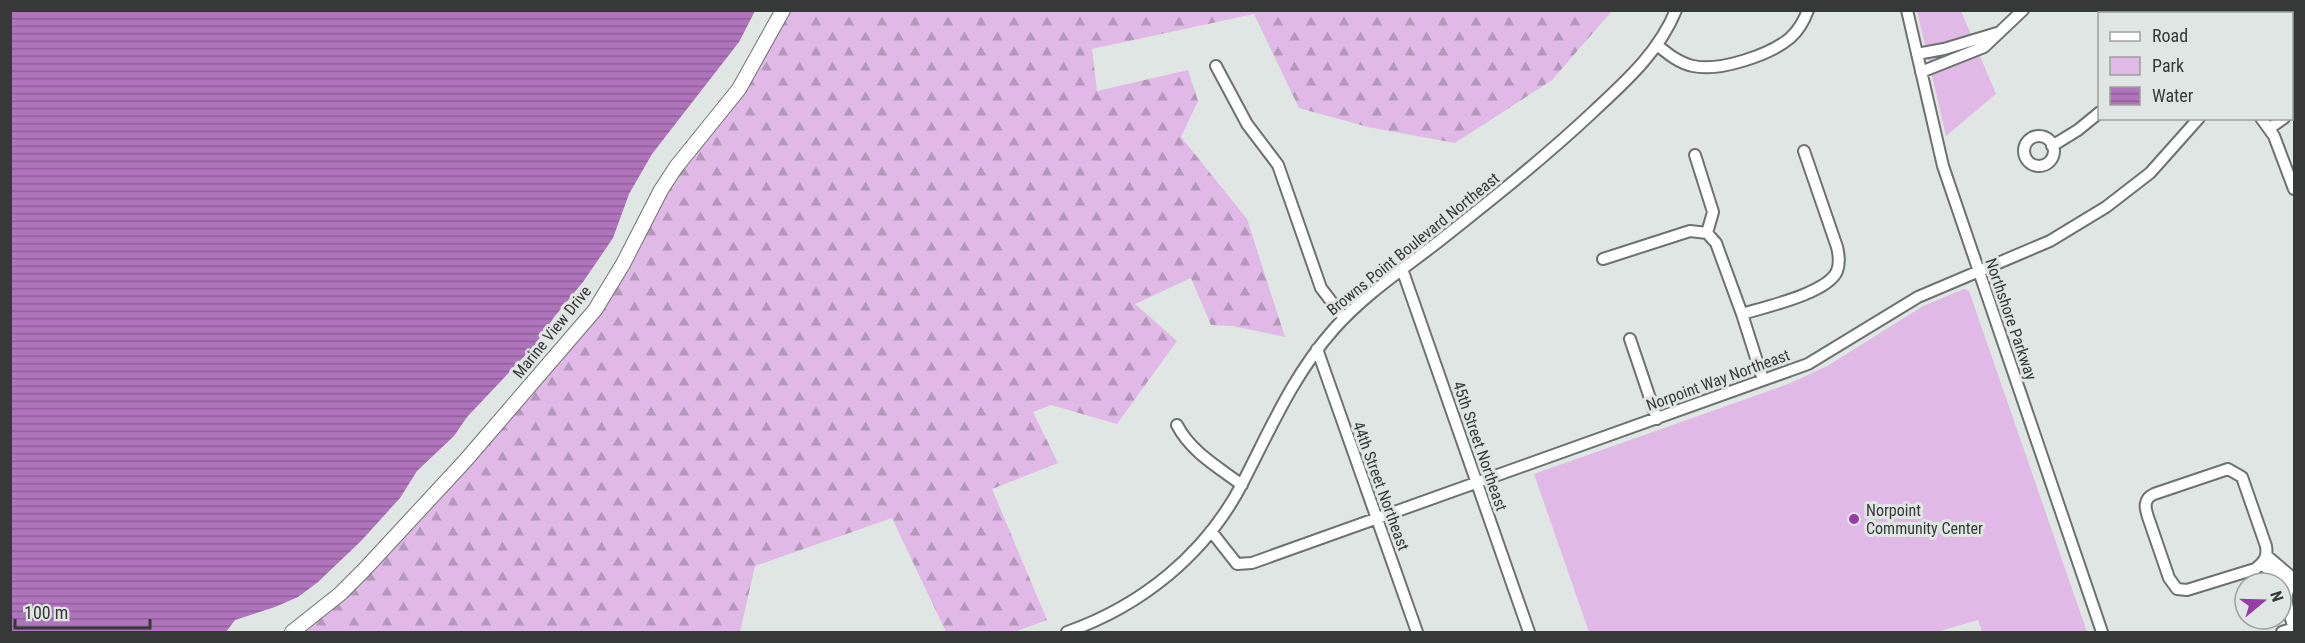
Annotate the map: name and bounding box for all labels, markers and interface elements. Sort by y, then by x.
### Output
legend [2098,12,2293,120]
text: Road [2152,25,2188,46]
text: Park [2152,55,2184,76]
text: Water [2152,85,2194,106]
street label: Browns Point Boulevard Northeast [1323,168,1503,319]
street label: Northshore Parkway [1981,256,2041,383]
street label: Marine View Drive [509,282,595,382]
street label: Norpoint Way Northeast [1644,345,1793,415]
street label: 45th Street Northeast [1449,379,1511,514]
street label: 44th Street Northeast [1349,419,1413,553]
place label: Norpoint Community Center [1866,501,1983,538]
marker: Norpoint Community Center [1847,512,1861,526]
north arrow [2233,571,2293,631]
text: N [2266,589,2287,604]
scale bar [15,592,150,630]
text: 100 m [24,602,68,623]

